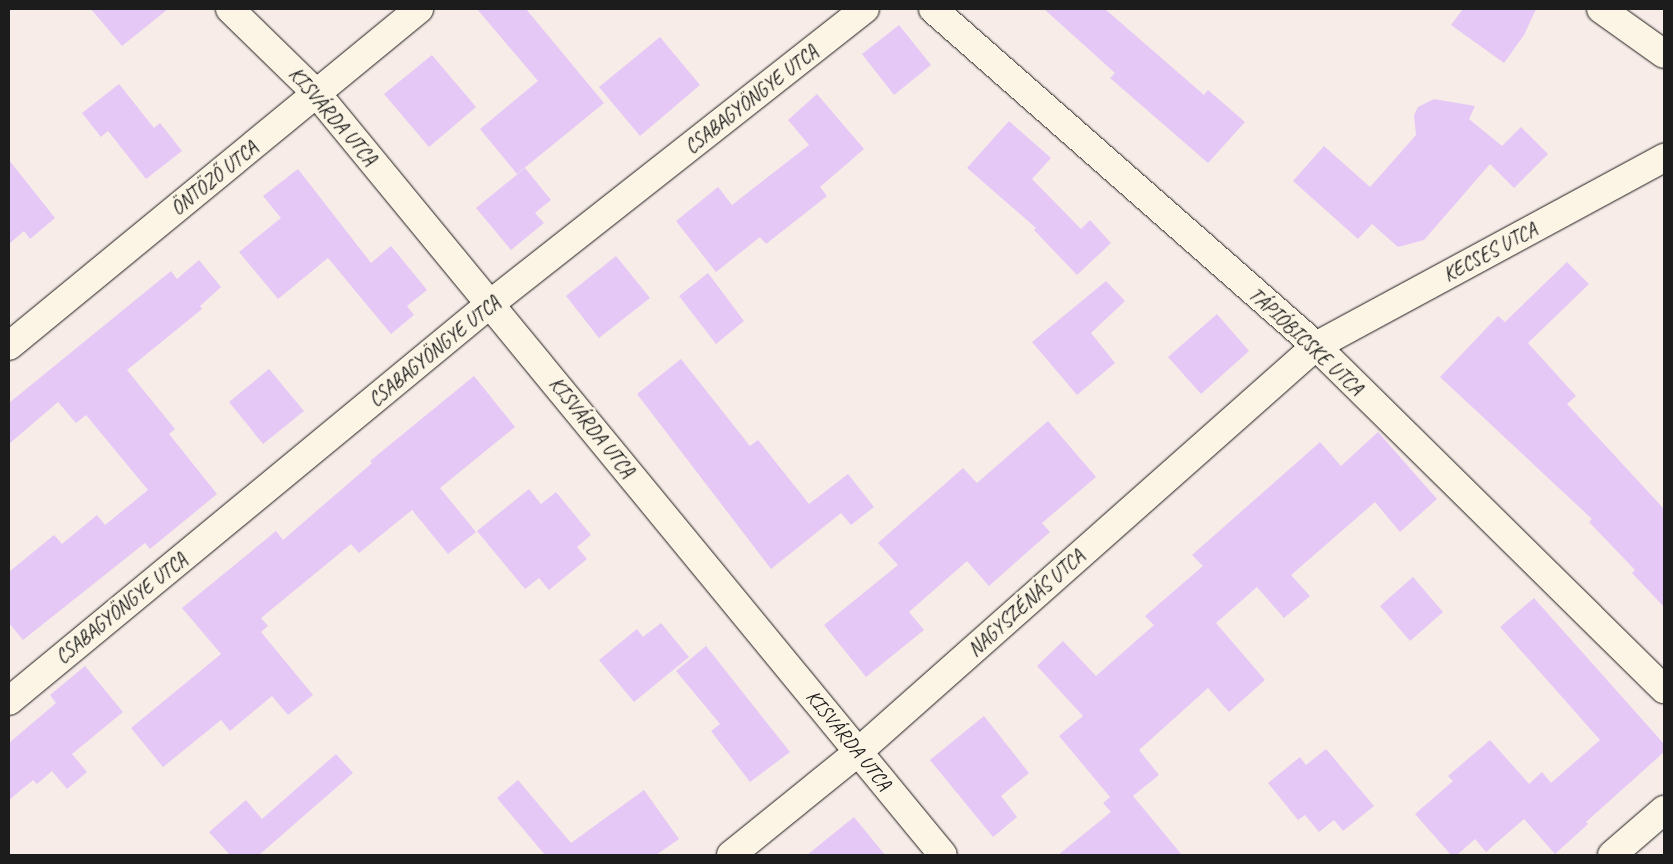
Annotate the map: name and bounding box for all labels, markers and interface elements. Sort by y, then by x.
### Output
street label: CSABAGYÖNGYE UTCA [679,39,823,159]
street label: KISVÁRDA UTCA [284,62,382,170]
street label: ÖNTÖZŐ UTCA [166,136,262,220]
street label: KECSES UTCA [1439,217,1541,287]
street label: TÁPIÓBICSKE UTCA [1244,282,1368,400]
street label: CSABAGYÖNGYE UTCA [363,290,505,412]
street label: KISVÁRDA UTCA [544,372,640,482]
street label: NAGYSZÉNÁS UTCA [963,544,1089,662]
street label: CSABAGYÖNGYE UTCA [50,547,192,669]
street label: KISVÁRDA UTCA [801,685,897,795]

